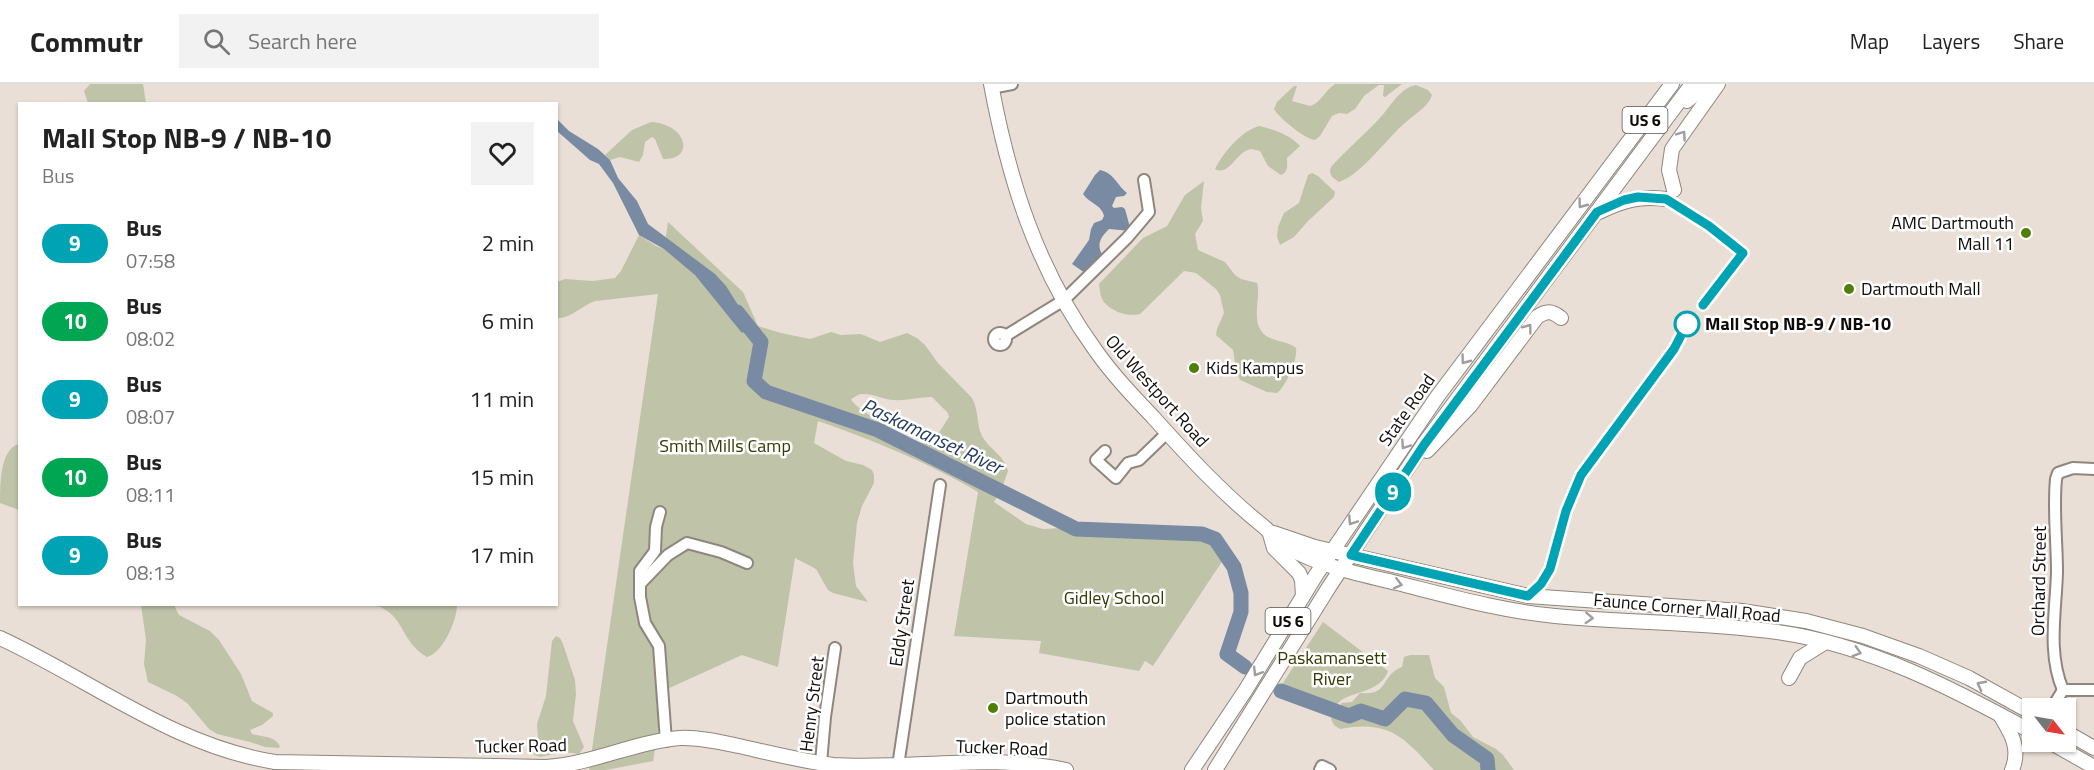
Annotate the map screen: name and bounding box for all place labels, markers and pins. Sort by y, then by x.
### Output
place label: AMC Dartmouth Mall 11 [1891,209,2014,257]
marker: AMC Dartmouth Mall 11 [2019,226,2033,240]
place label: Dartmouth Mall [1861,275,1981,302]
marker: Dartmouth Mall [1842,282,1856,296]
place label: Mall Stop NB-9 / NB-10 [1705,310,1891,337]
marker: Mall Stop NB-9 / NB-10 [1674,311,1700,337]
place label: Kids Kampus [1206,354,1304,381]
marker: Kids Kampus [1187,361,1201,375]
place label: Dartmouth police station [1005,684,1106,732]
marker: Dartmouth police station [986,701,1000,715]

